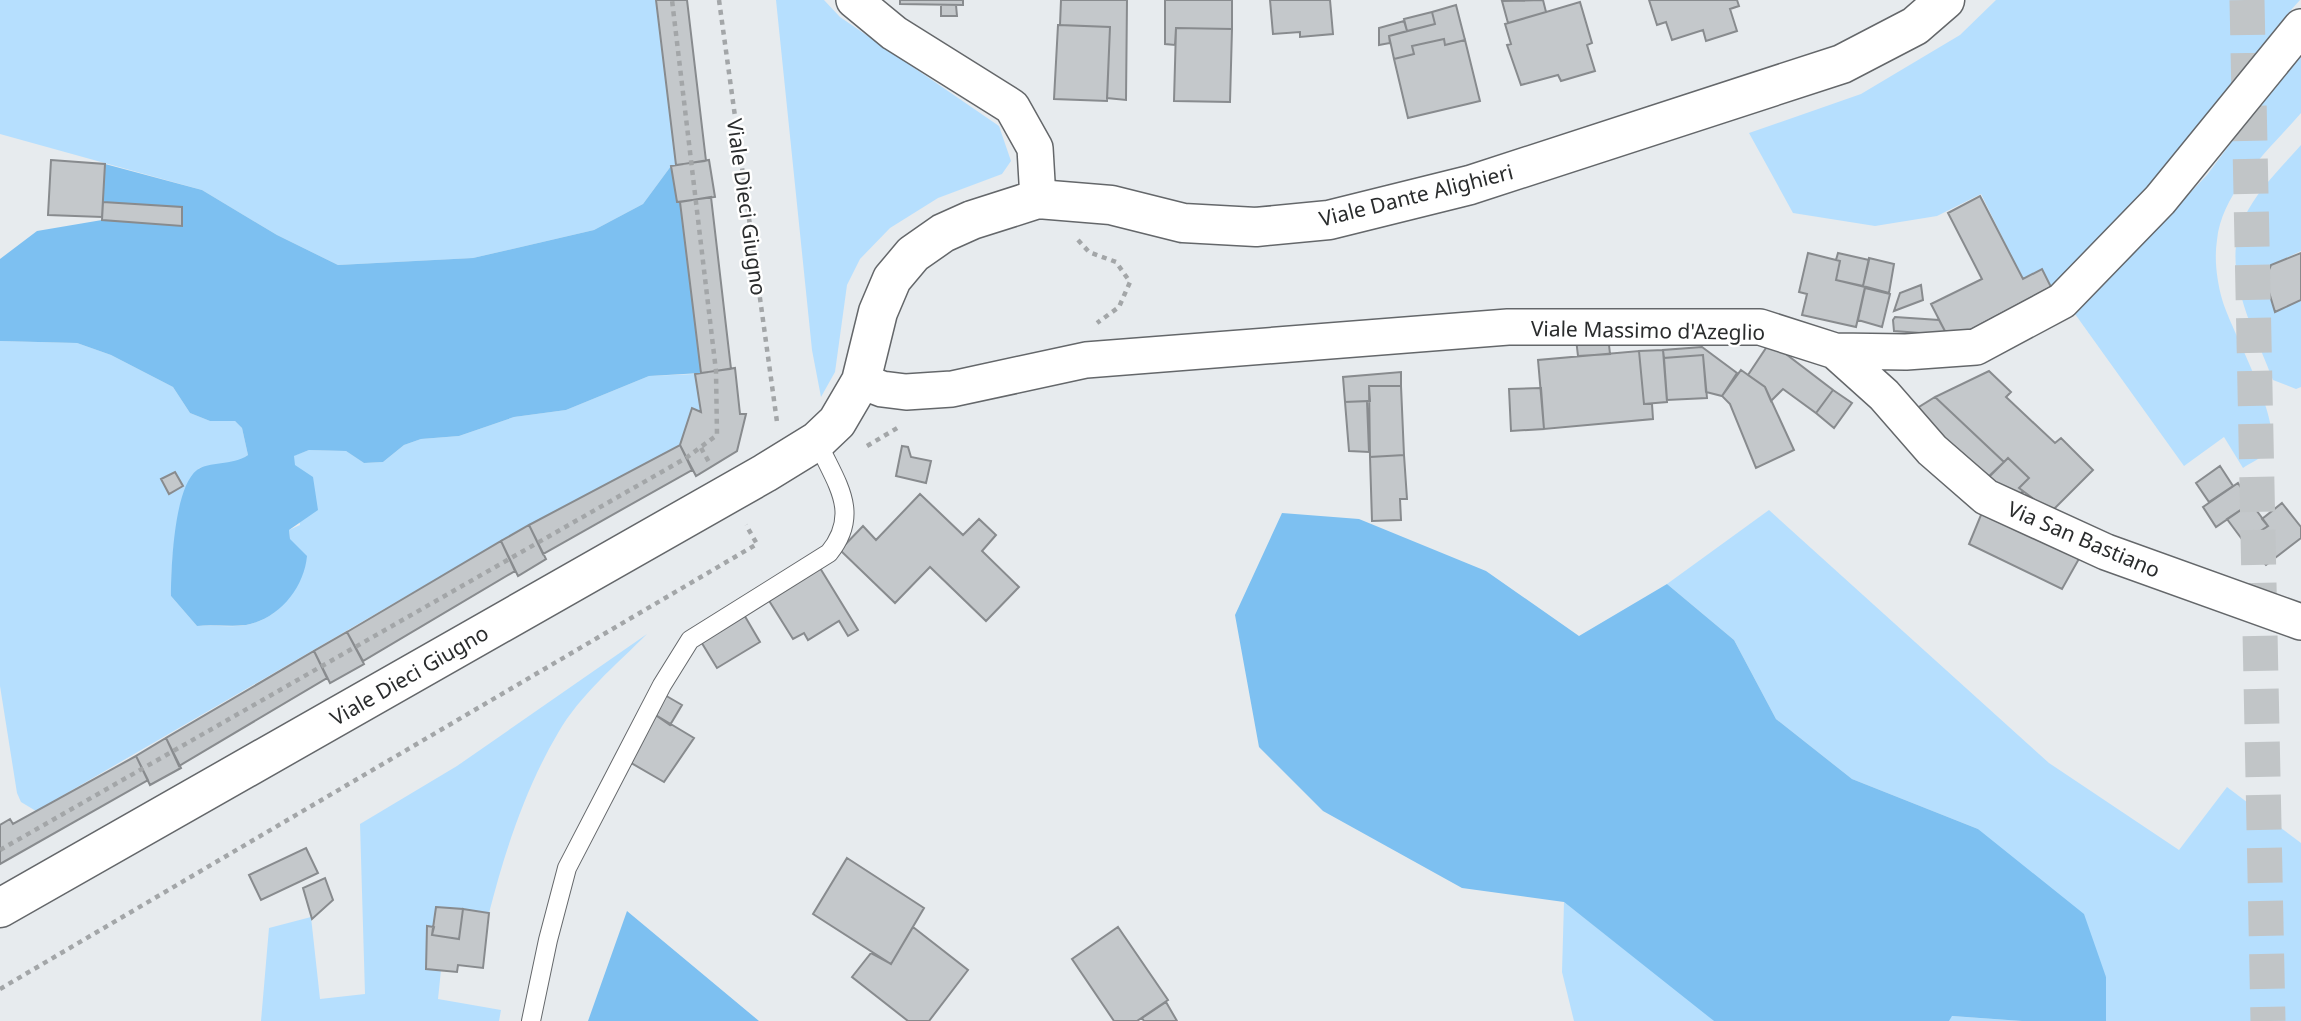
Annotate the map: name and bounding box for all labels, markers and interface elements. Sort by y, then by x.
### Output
street label: Viale Dieci Giugno [721,117,773,297]
street label: Viale Dante Alighieri [1316,157,1516,233]
street label: Viale Massimo d'Azeglio [1531,314,1765,346]
street label: Via San Bastiano [2004,494,2164,584]
street label: Viale Dieci Giugno [325,618,493,732]

